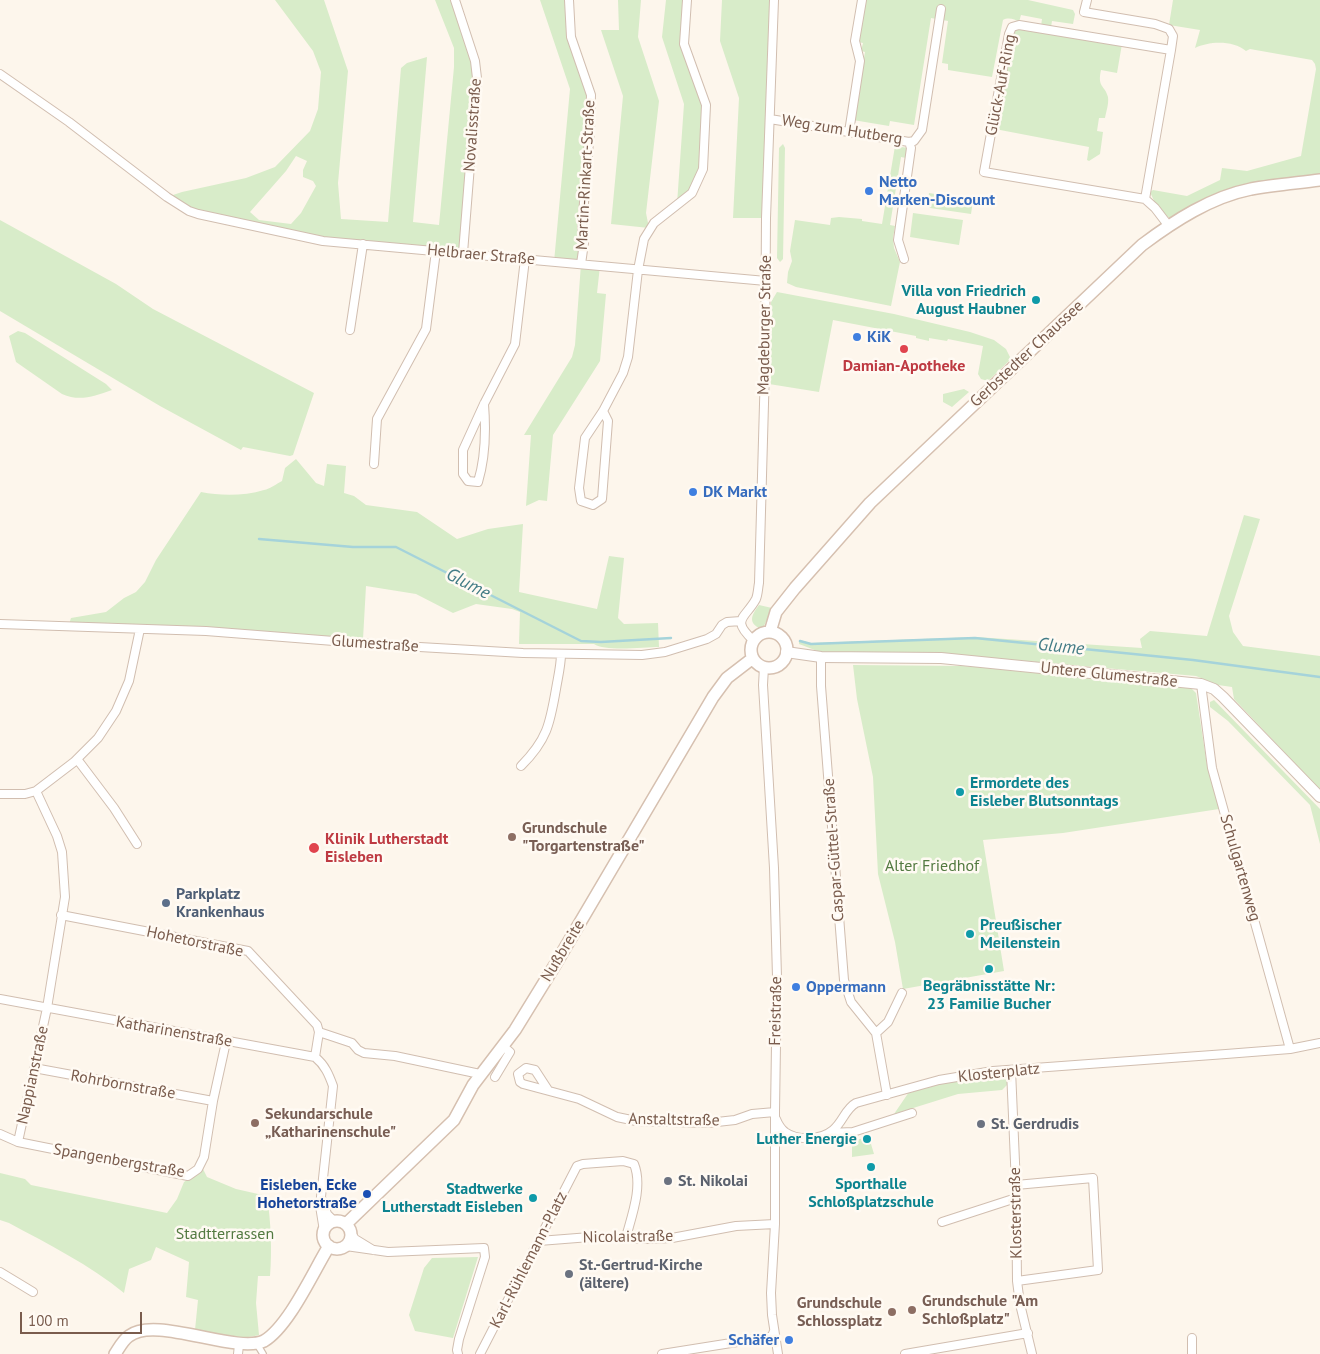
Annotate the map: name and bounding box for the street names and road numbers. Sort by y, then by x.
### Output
street label: Glück-Auf-Ring [982,33,1020,137]
street label: Novalisstraße [460,78,486,172]
street label: Martin-Rinkart-Straße [572,99,600,251]
street label: Weg zum Hutberg [780,111,904,149]
street label: Helbraer Straße [426,241,536,269]
street label: Magdeburger Straße [754,255,776,395]
street label: Gerbstedter Chaussee [966,297,1088,411]
street label: Glumestraße [331,631,419,657]
street label: Untere Glumestraße [1040,658,1178,692]
street label: Caspar-Güttel-Straße [819,778,849,922]
street label: Schulgartenweg [1216,812,1264,924]
street label: Nußbreite [537,917,589,985]
street label: Hohetorstraße [145,922,245,962]
street label: Freistraße [766,976,786,1046]
street label: Katharinenstraße [114,1012,234,1052]
street label: Nappianstraße [13,1024,53,1126]
street label: Klosterplatz [957,1059,1041,1087]
street label: Rohrbornstraße [69,1066,177,1104]
street label: Anstaltstraße [628,1110,720,1130]
street label: Spangenbergstraße [52,1140,186,1182]
street label: Klosterstraße [1006,1167,1026,1259]
street label: Karl-Rühlemann-Platz [486,1188,572,1332]
street label: Nicolaistraße [583,1227,673,1247]

